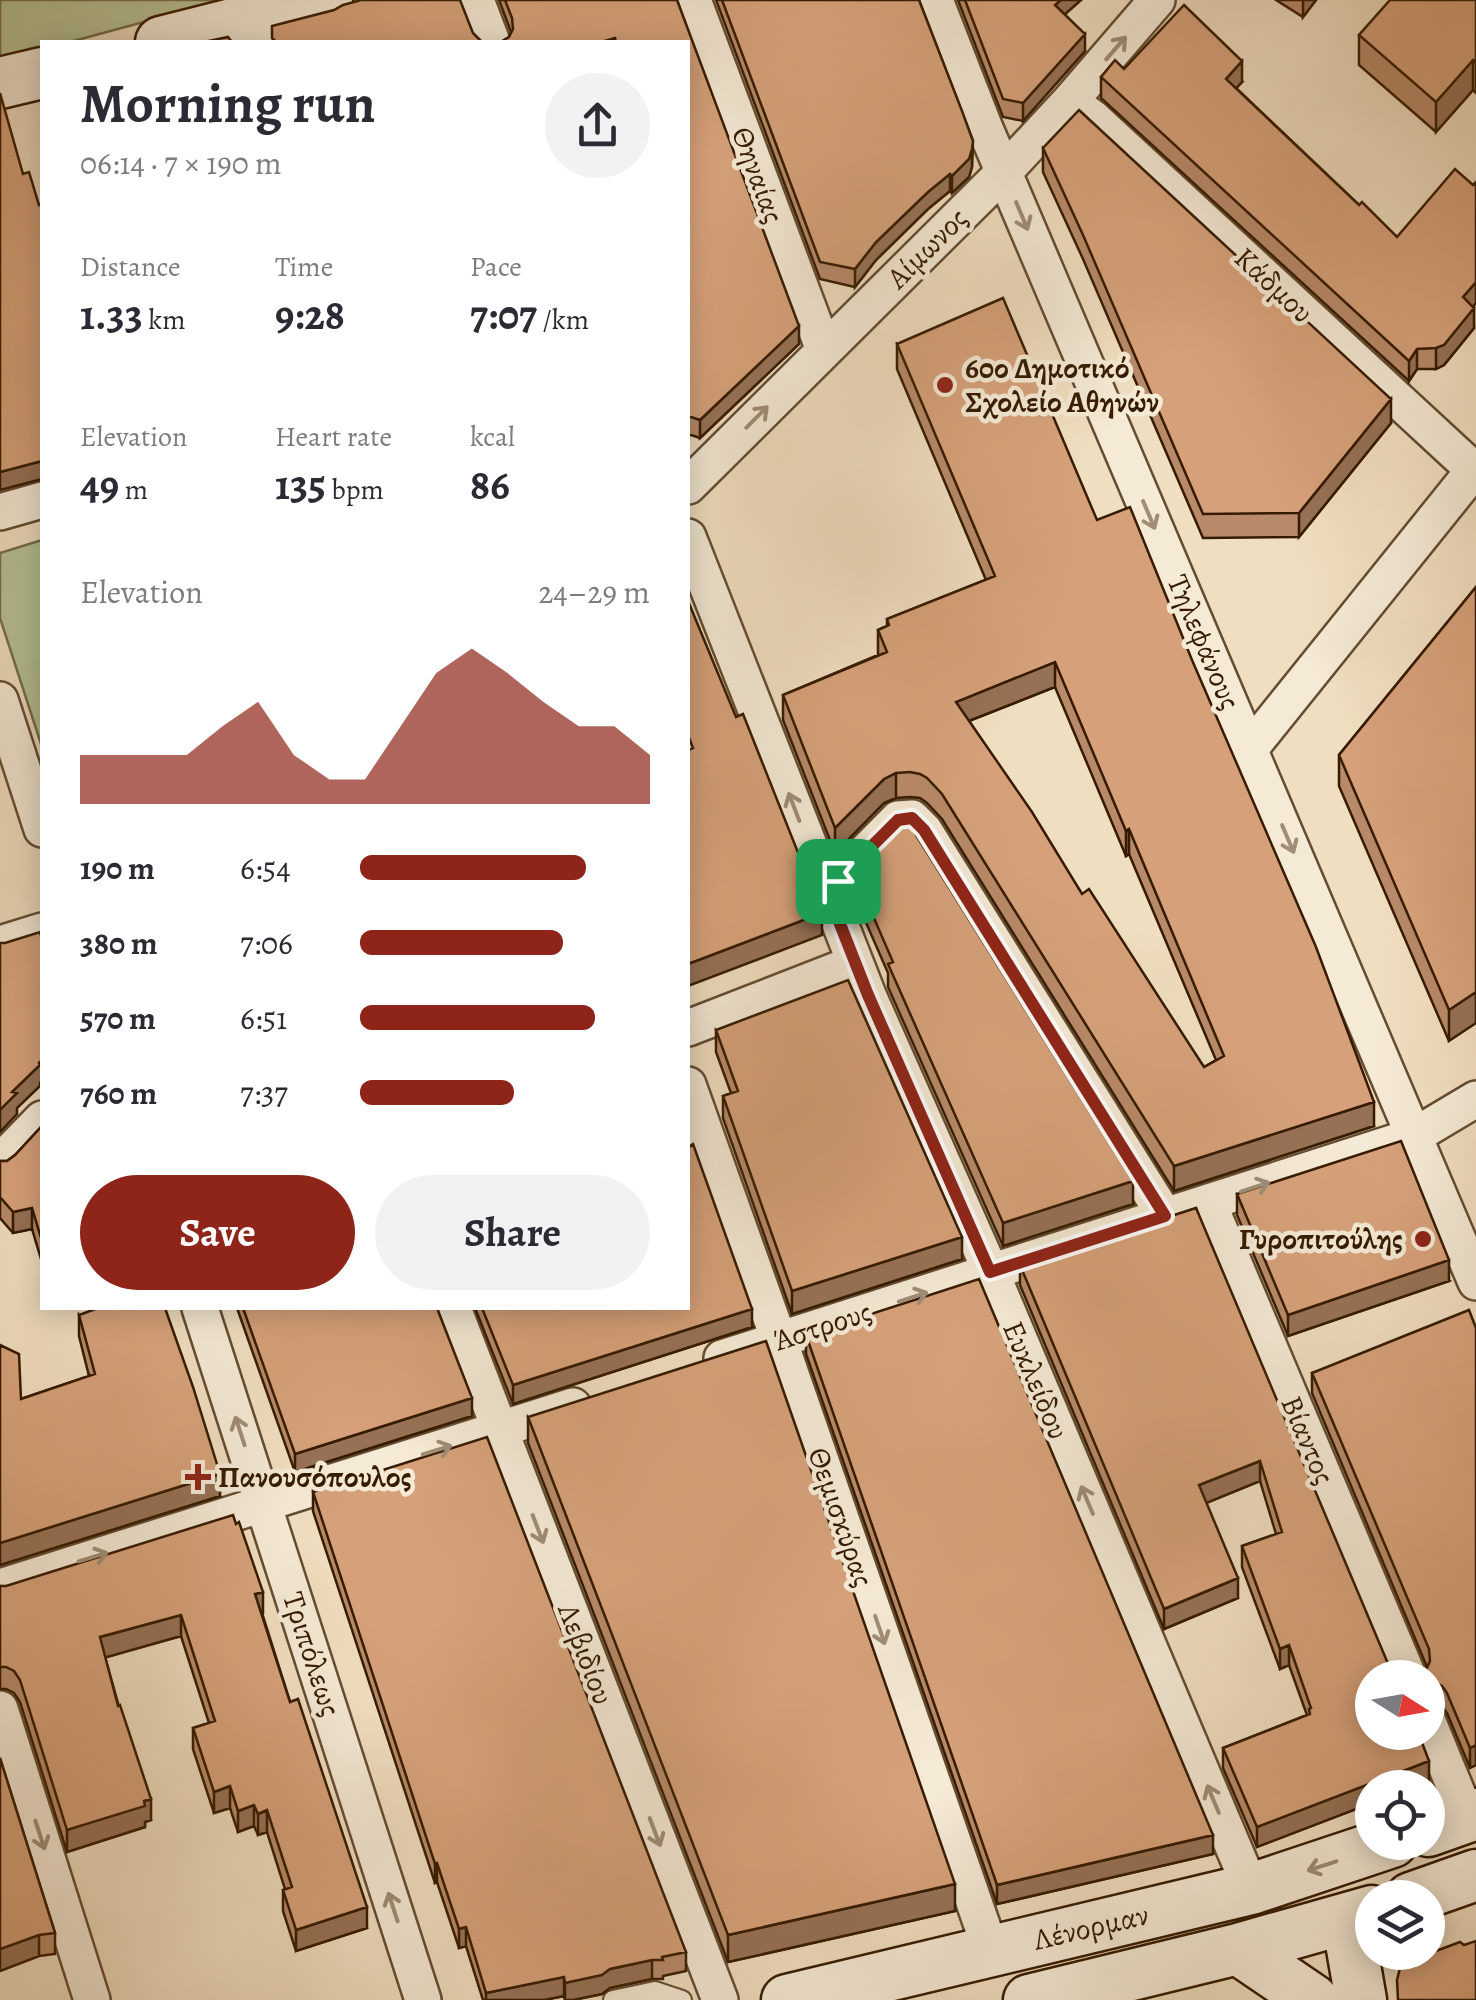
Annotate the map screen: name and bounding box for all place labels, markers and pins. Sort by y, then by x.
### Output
place label: 60ο Δημοτικό Σχολείο Αθηνών [965,348,1159,422]
marker: 60ο Δημοτικό Σχολείο Αθηνών [934,374,956,396]
pin [796,839,881,924]
place label: Γυροπιτούλης [1239,1219,1403,1259]
marker: Γυροπιτούλης [1412,1228,1434,1250]
place label: Πανουσόπουλος [218,1457,412,1497]
marker: Πανουσόπουλος [187,1466,209,1488]

